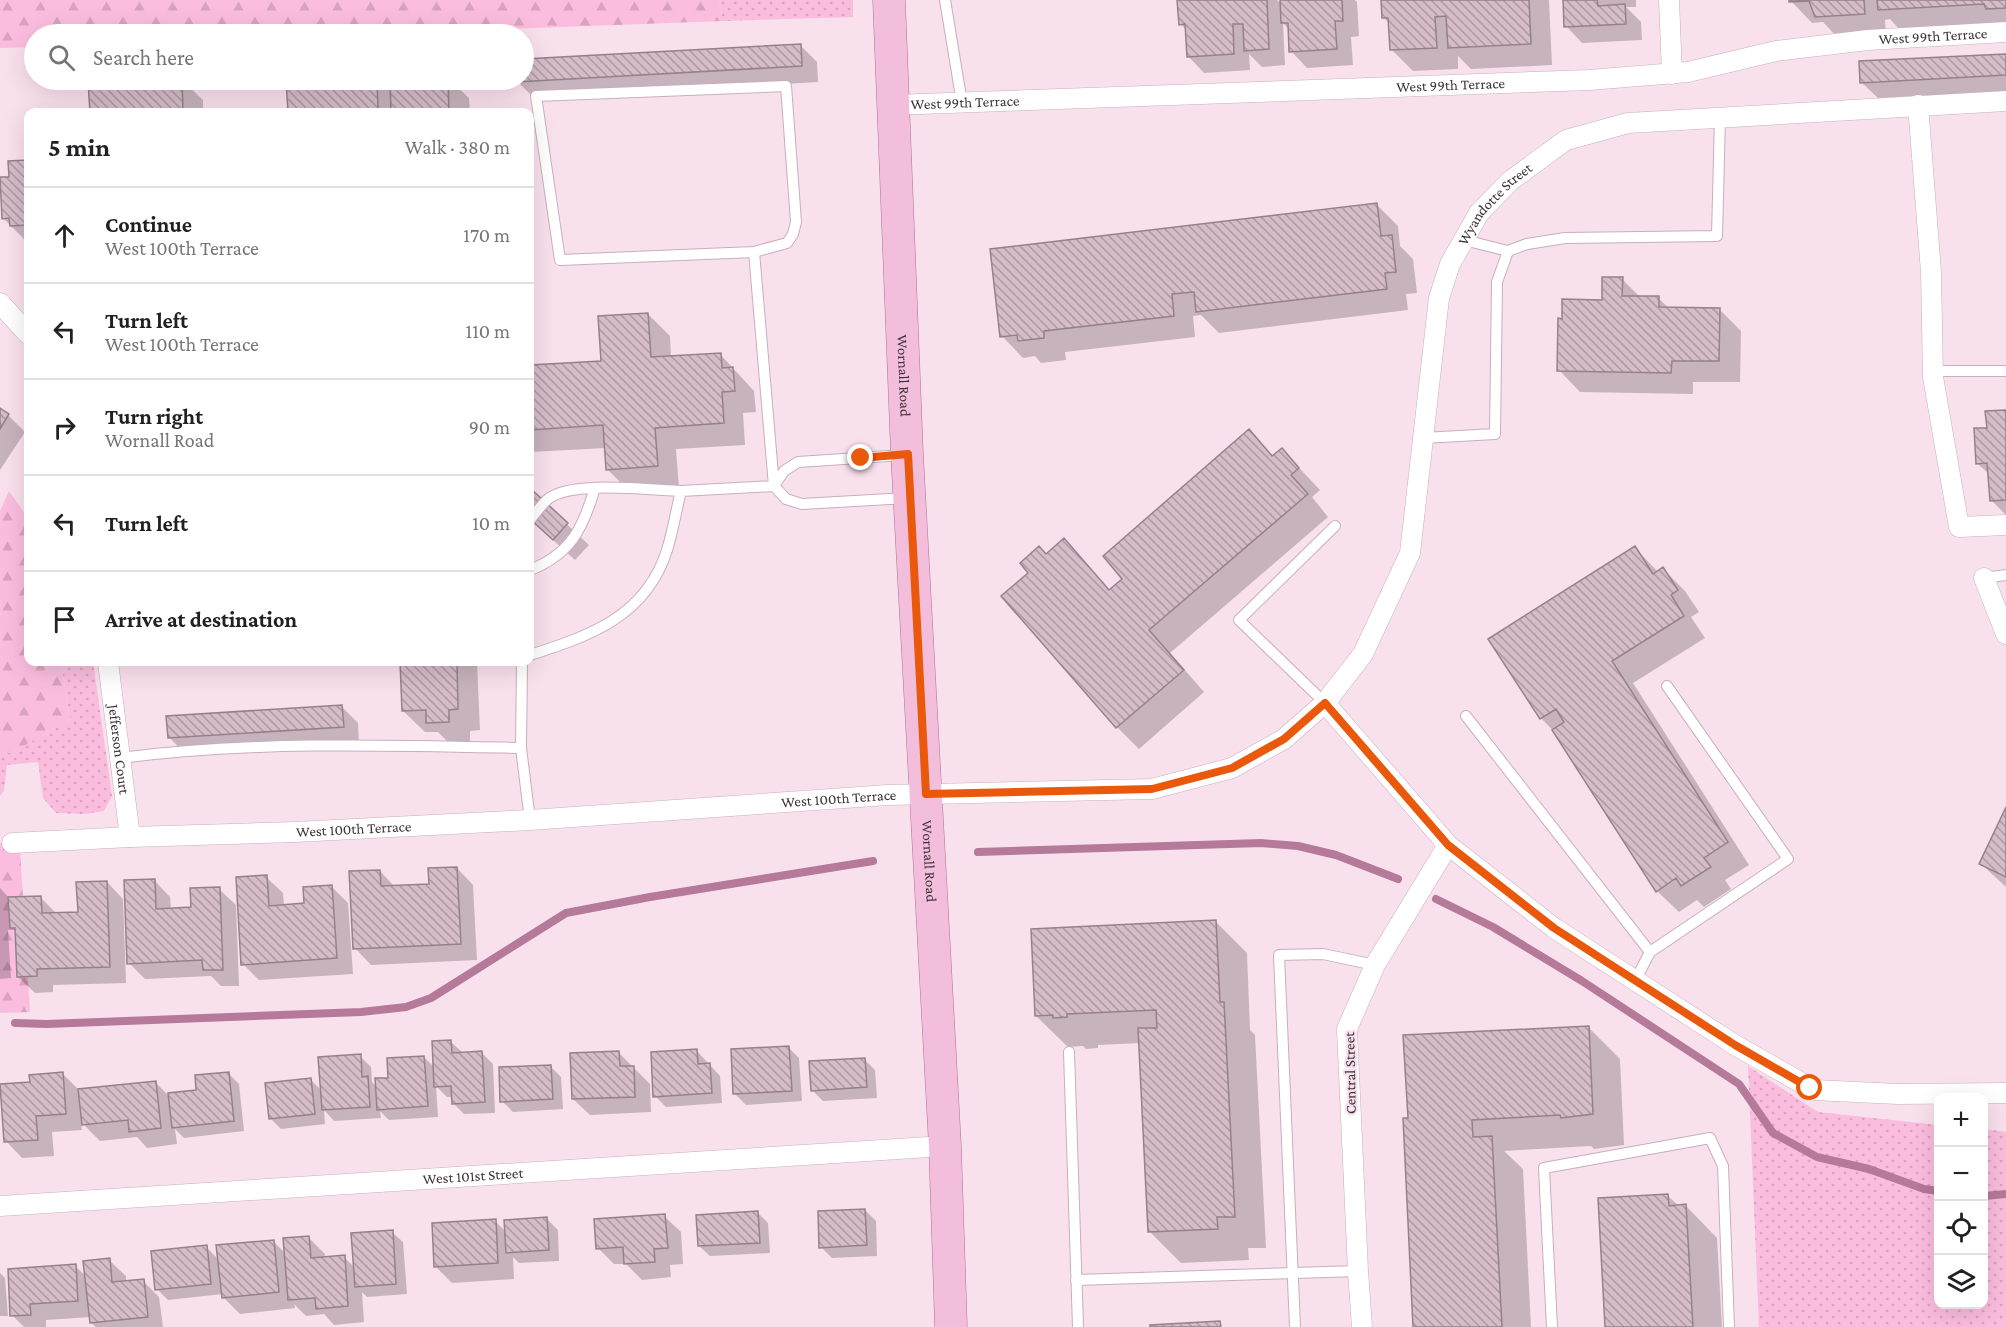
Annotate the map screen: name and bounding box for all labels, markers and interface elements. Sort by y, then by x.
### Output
search box [24,24,534,90]
street label: West 99th Terrace [1878,25,1988,47]
icon: search [45,41,78,74]
text: Search here [93,45,194,70]
street label: West 99th Terrace [1396,75,1506,95]
street label: West 99th Terrace [910,92,1020,112]
text: 5 min [48,133,110,162]
text: Walk · 380 m [405,136,510,158]
street label: Wyandotte Street [1455,159,1536,248]
text: Continue [105,212,192,237]
icon: ahead [48,219,81,252]
text: 170 m [463,224,510,246]
text: West 100th Terrace [105,237,259,259]
text: Turn left [105,308,188,333]
icon: left [48,315,81,348]
text: 110 m [466,320,510,342]
text: West 100th Terrace [105,333,259,355]
street label: Wornall Road [894,334,914,417]
text: Turn right [105,404,203,429]
icon: right [48,411,81,444]
text: 90 m [469,416,510,438]
text: Wornall Road [105,429,214,451]
route end [847,444,873,470]
icon: left [48,507,81,540]
text: Turn left [105,511,188,536]
text: 10 m [472,512,510,534]
icon: arrive [48,603,81,636]
text: Arrive at destination [105,607,297,632]
street label: Jefferson Court [104,701,133,796]
street label: West 100th Terrace [781,787,897,810]
street label: West 100th Terrace [296,818,412,840]
street label: Wornall Road [919,820,940,903]
street label: Central Street [1341,1031,1359,1114]
route start [1796,1074,1822,1100]
map controls [1934,1093,1988,1309]
button: + [1934,1093,1988,1147]
button: − [1934,1147,1988,1201]
street label: West 101st Street [422,1165,525,1187]
button: locate [1934,1201,1988,1255]
button: layers [1934,1255,1988,1309]

